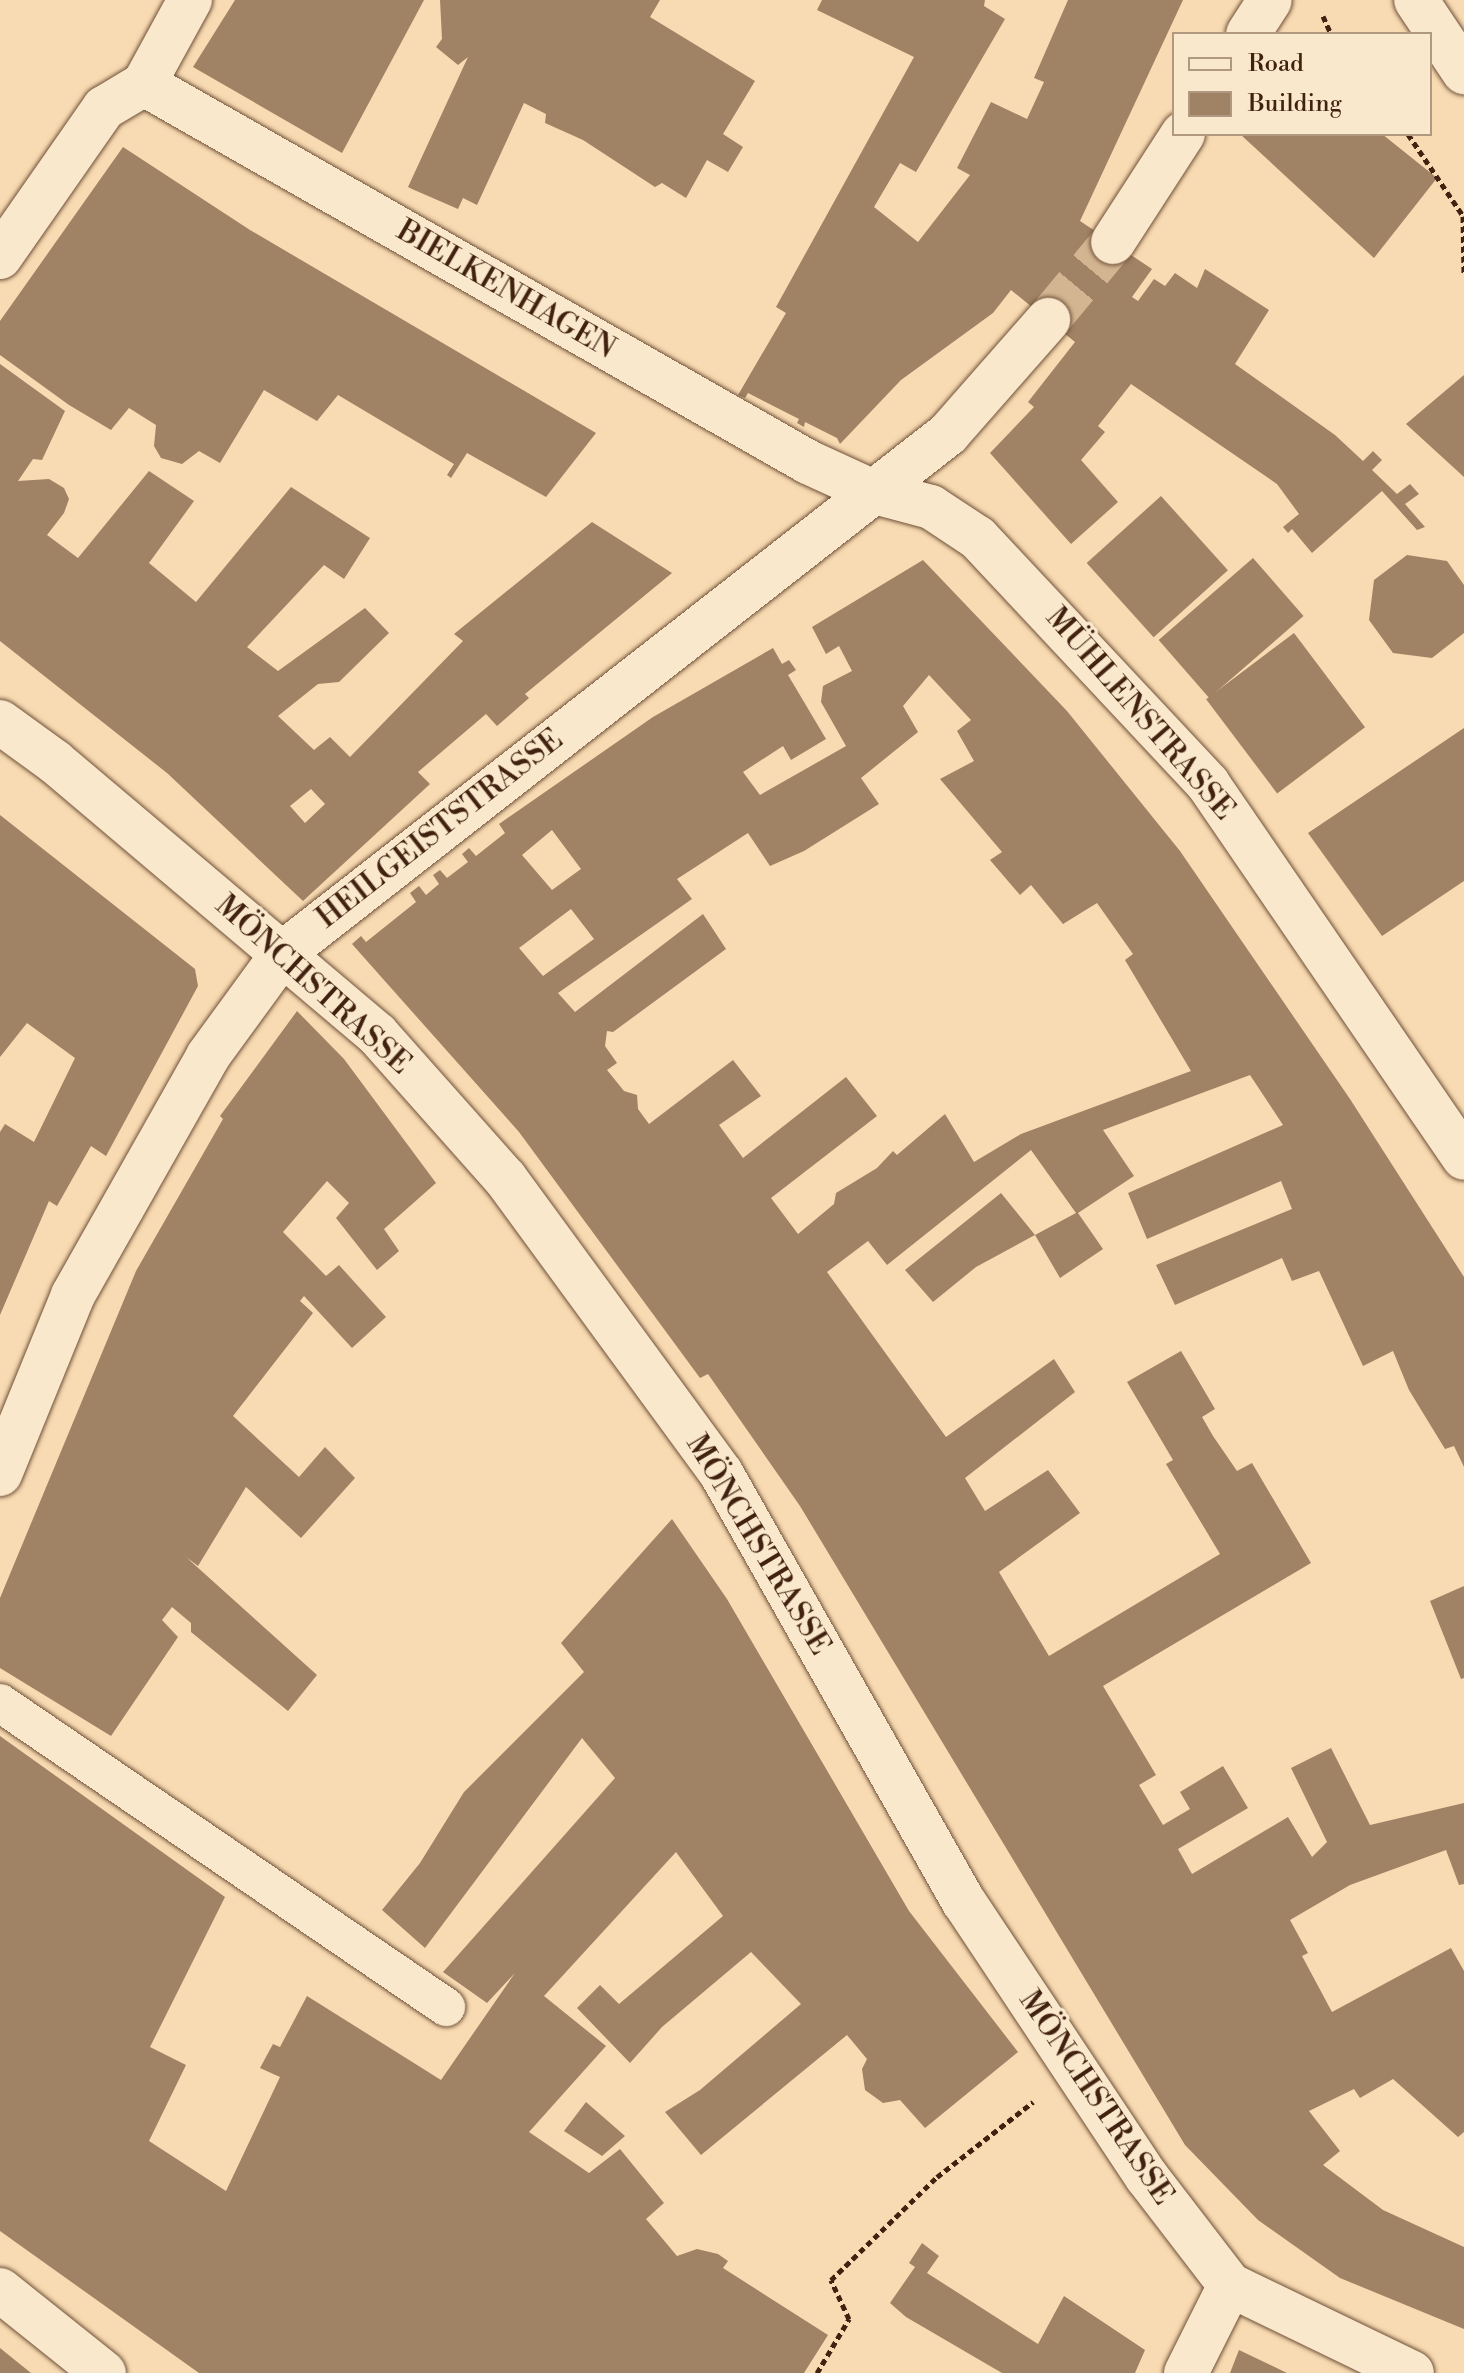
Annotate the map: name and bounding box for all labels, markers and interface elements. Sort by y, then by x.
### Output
legend [1172,32,1432,136]
text: Road [1248,49,1304,79]
text: Building [1248,89,1342,119]
street label: BIELKENHAGEN [390,213,622,367]
street label: MÜHLENSTRASSE [1038,600,1242,828]
street label: HEILGEISTSTRASSE [310,722,570,936]
street label: MÖNCHSTRASSE [208,888,418,1082]
street label: MÖNCHSTRASSE [678,1428,838,1662]
street label: MÖNCHSTRASSE [1011,1984,1181,2212]

